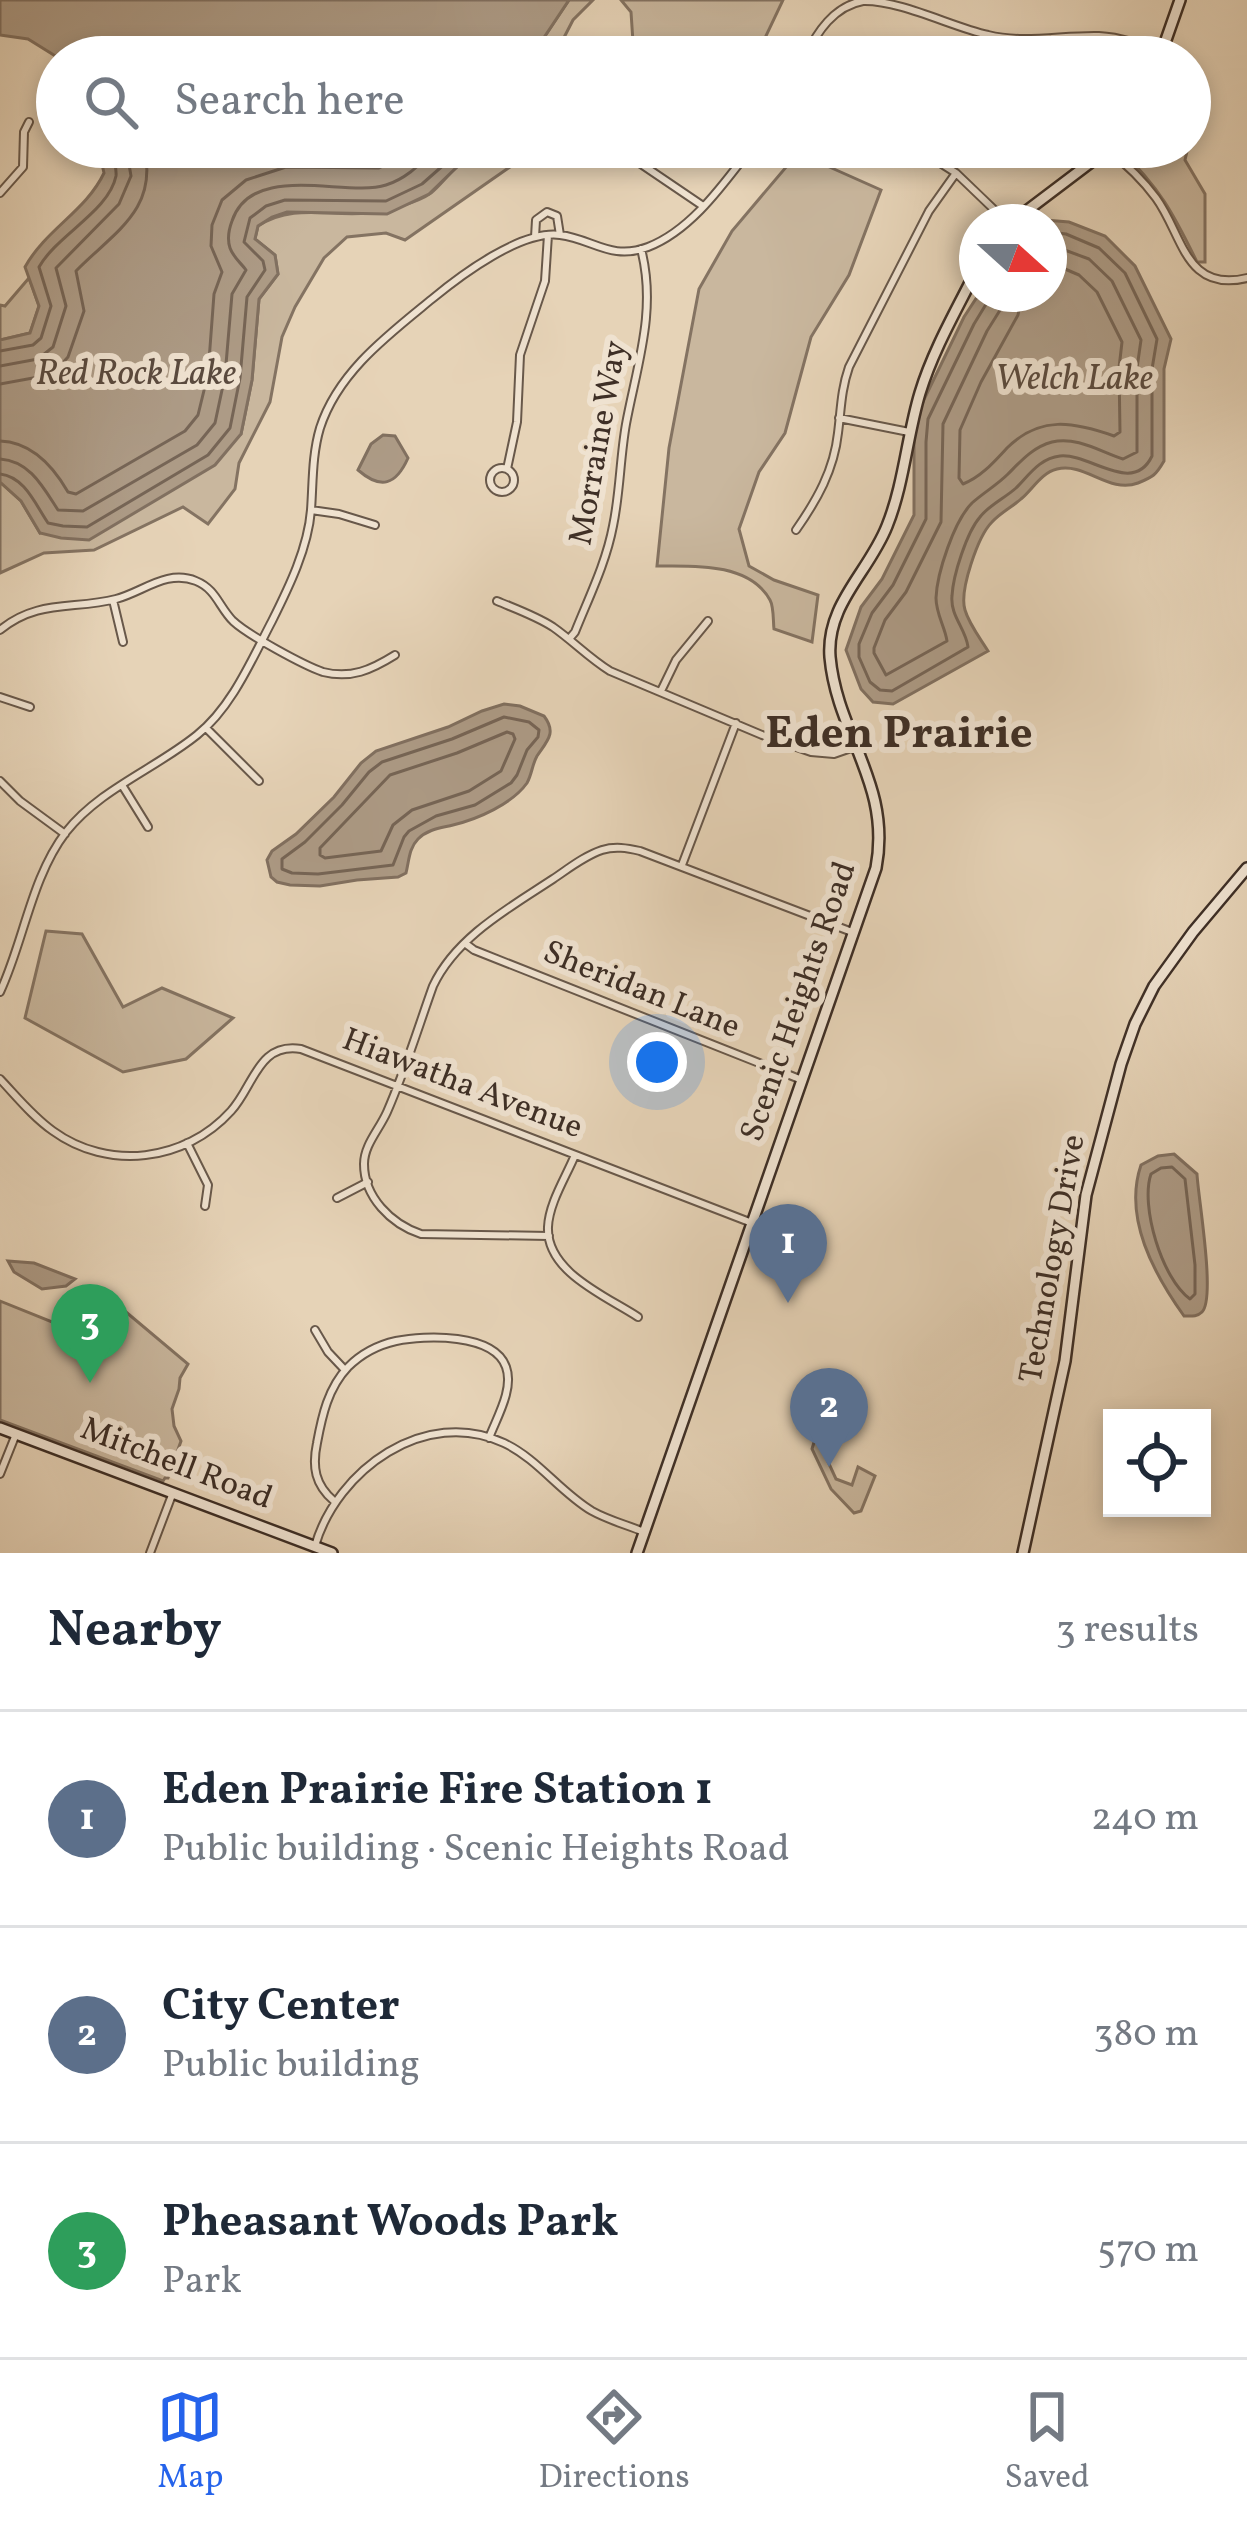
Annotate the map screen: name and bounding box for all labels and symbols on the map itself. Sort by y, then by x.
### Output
north arrow [959,204,1067,312]
street label: Morraine Way [559,337,641,549]
water label: Red Rock Lake [36,350,236,400]
water label: Welch Lake [995,355,1153,405]
district label: Eden Prairie [765,704,1033,767]
street label: Scenic Heights Road [730,856,870,1148]
street label: Sheridan Lane [536,931,746,1051]
street label: Hiawatha Avenue [335,1018,589,1152]
your location [627,1032,687,1092]
street label: Technology Drive [1010,1131,1098,1387]
pin: 1 [749,1204,827,1303]
pin: 3 [51,1284,129,1383]
pin: 2 [790,1368,868,1467]
street label: Mitchell Road [73,1407,279,1523]

